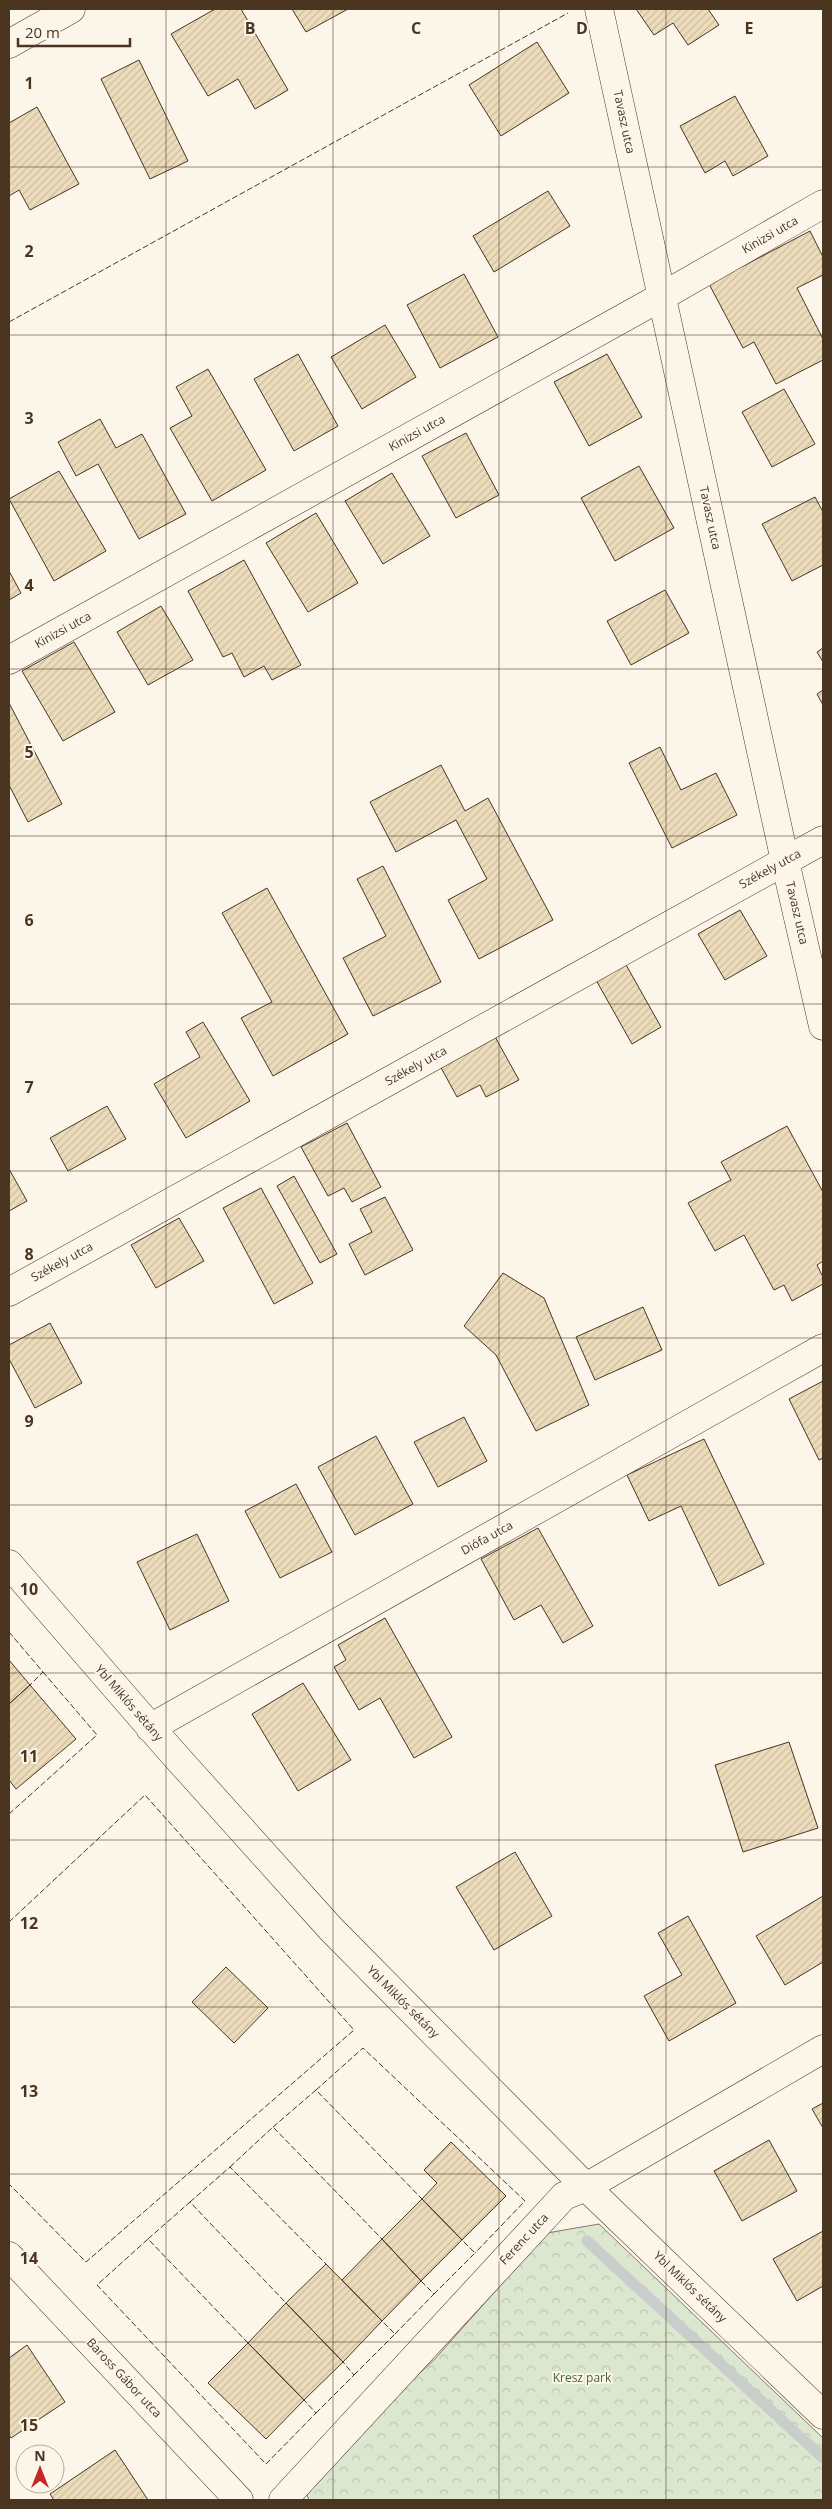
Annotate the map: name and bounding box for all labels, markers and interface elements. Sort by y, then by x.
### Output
scale bar [18,15,130,47]
text: B [245,17,255,39]
text: C [411,17,421,39]
text: D [576,17,588,39]
text: E [745,17,754,39]
text: 20 m [25,22,60,42]
text: 1 [24,72,34,94]
street label: Tavasz utca [609,89,640,155]
street label: Kinizsi utca [739,212,801,258]
text: 2 [24,240,34,262]
text: 3 [24,407,34,429]
street label: Kinizsi utca [385,410,448,455]
street label: Tavasz utca [695,485,726,551]
text: 4 [24,574,34,596]
street label: Kinizsi utca [31,607,94,652]
text: 5 [24,741,34,763]
street label: Székely utca [736,845,804,893]
street label: Tavasz utca [782,880,813,946]
text: 6 [24,909,34,931]
street label: Székely utca [382,1042,450,1090]
text: 7 [24,1076,34,1098]
street label: Székely utca [28,1238,96,1286]
text: 8 [24,1243,34,1265]
text: 9 [24,1410,34,1432]
street label: Diófa utca [458,1516,516,1559]
text: 10 [20,1578,38,1600]
street label: Ybl Miklós sétány [91,1661,168,1745]
text: 11 [20,1745,38,1767]
text: 12 [20,1912,38,1934]
street label: Ybl Miklós sétány [363,1962,444,2042]
text: 13 [20,2080,38,2102]
street label: Ferenc utca [495,2209,552,2268]
text: 14 [20,2247,38,2269]
street label: Ybl Miklós sétány [650,2247,732,2327]
street label: Baross Gábor utca [83,2334,166,2421]
park label: Kresz park [553,2369,612,2386]
text: 15 [20,2414,38,2436]
north arrow [15,2444,65,2494]
text: N [34,2446,46,2465]

